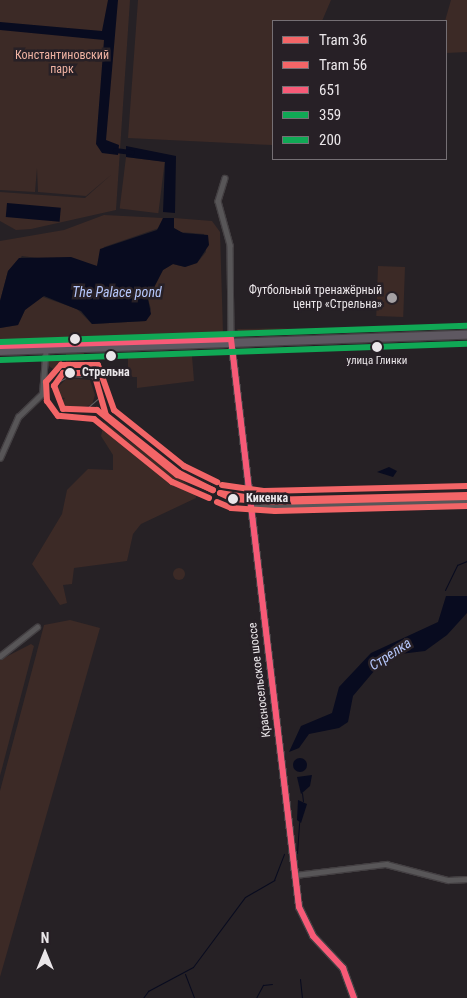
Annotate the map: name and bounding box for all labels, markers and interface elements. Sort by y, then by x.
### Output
legend [272,20,447,160]
text: Tram 36 [319,31,367,49]
park label: Константиновский парк [15,49,109,77]
text: Tram 56 [319,56,367,74]
text: 651 [319,81,341,99]
text: 359 [319,106,341,124]
text: 200 [319,131,341,149]
water label: The Palace pond [72,284,162,300]
place label: Футбольный тренажёрный центр «Стрельна» [249,284,382,312]
marker: Футбольный тренажёрный центр «Стрельна» [386,292,398,304]
unlabelled marker [70,334,80,344]
marker: улица Глинки [372,342,382,352]
unlabelled marker [106,351,116,361]
place label: улица Глинки [347,354,407,368]
marker: Стрельна [61,364,79,382]
place label: Стрельна [82,366,130,380]
marker: Кикенка [224,490,242,508]
place label: Кикенка [246,492,288,506]
street label: Красносельское шоссе [246,622,274,738]
water label: Стрелка [366,634,414,674]
north arrow [20,928,70,978]
text: N [41,930,49,946]

